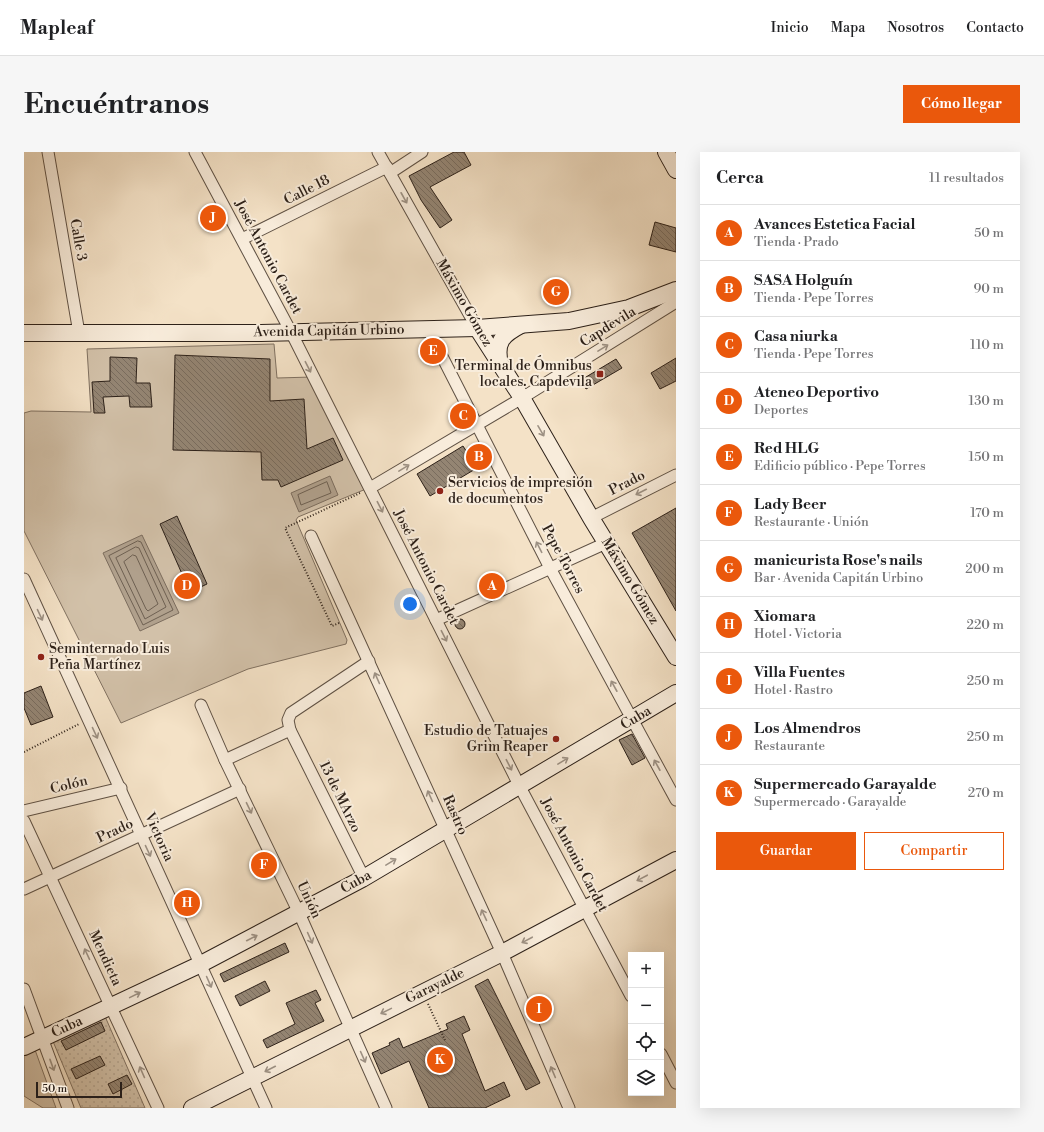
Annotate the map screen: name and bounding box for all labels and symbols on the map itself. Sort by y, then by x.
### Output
street label: Calle 18 [281,171,333,209]
one-way arrow [401,192,409,204]
street label: José Antonio Cardet [230,196,306,317]
pin: J [200,203,226,233]
street label: Calle 3 [65,217,91,263]
street label: Máximo Gómez [432,256,497,350]
pin: G [543,277,569,307]
street label: Capdevila [577,302,640,351]
street label: Avenida Capitán Urbino [252,321,405,341]
pin: E [420,336,446,366]
one-way arrow [597,343,609,351]
place label: Terminal de Ómnibus locales. Capdevila [455,355,593,391]
one-way arrow [305,360,312,372]
marker: Terminal de Ómnibus locales. Capdevila [595,369,605,379]
pin: C [450,401,476,431]
one-way arrow [538,425,546,437]
pin: B [466,442,492,472]
one-way arrow [398,464,409,472]
street label: Prado [606,466,648,500]
place label: Servicios de impresión de documentos [448,474,593,508]
marker: Servicios de impresión de documentos [435,486,445,496]
one-way arrow [635,489,647,496]
one-way arrow [377,501,384,513]
street label: José Antonio Cardet [389,505,463,628]
street label: Pepe Torres [537,521,589,597]
street label: Máximo Gómez [597,534,663,628]
one-way arrow [535,541,542,553]
pin: D [174,571,200,601]
pin: A [479,571,505,601]
your location [400,594,420,614]
one-way arrow [37,608,44,620]
one-way arrow [441,630,449,642]
place label: Seminternado Luis Peña Martínez [49,640,170,674]
marker: Seminternado Luis Peña Martínez [36,652,46,662]
one-way arrow [373,672,380,684]
one-way arrow [609,680,617,692]
street label: Cuba [617,701,655,734]
place label: Estudio de Tatuajes Grim Reaper [424,722,548,756]
one-way arrow [92,726,99,738]
marker: Estudio de Tatuajes Grim Reaper [551,734,561,744]
one-way arrow [557,757,569,765]
street label: 13 de MArzo [315,758,365,836]
one-way arrow [506,758,514,770]
one-way arrow [653,760,661,772]
street label: Colón [48,772,90,798]
one-way arrow [426,791,433,803]
street label: Rastro [438,792,472,838]
street label: José Antonio Cardet [536,794,612,915]
one-way arrow [246,801,253,813]
street label: Victoria [140,809,178,865]
street label: Prado [94,815,136,847]
one-way arrow [145,845,152,857]
pin: F [251,850,277,880]
one-way arrow [385,858,397,866]
street label: Cuba [337,866,375,898]
one-way arrow [636,875,648,883]
street label: Unión [293,878,326,922]
pin: H [174,888,200,918]
one-way arrow [480,909,487,921]
street label: Mendieta [84,927,126,990]
one-way arrow [307,932,314,944]
one-way arrow [246,933,258,941]
one-way arrow [521,936,533,944]
one-way arrow [83,949,90,961]
street label: Garayalde [403,964,467,1008]
one-way arrow [206,975,213,987]
one-way arrow [129,991,141,998]
pin: I [526,994,552,1024]
one-way arrow [380,1007,392,1015]
street label: Cuba [48,1012,86,1042]
pin: K [427,1045,453,1075]
one-way arrow [360,1050,367,1062]
one-way arrow [49,1059,57,1071]
one-way arrow [264,1066,276,1073]
one-way arrow [137,1067,145,1079]
one-way arrow [549,1067,557,1079]
scale bar [36,1080,122,1099]

